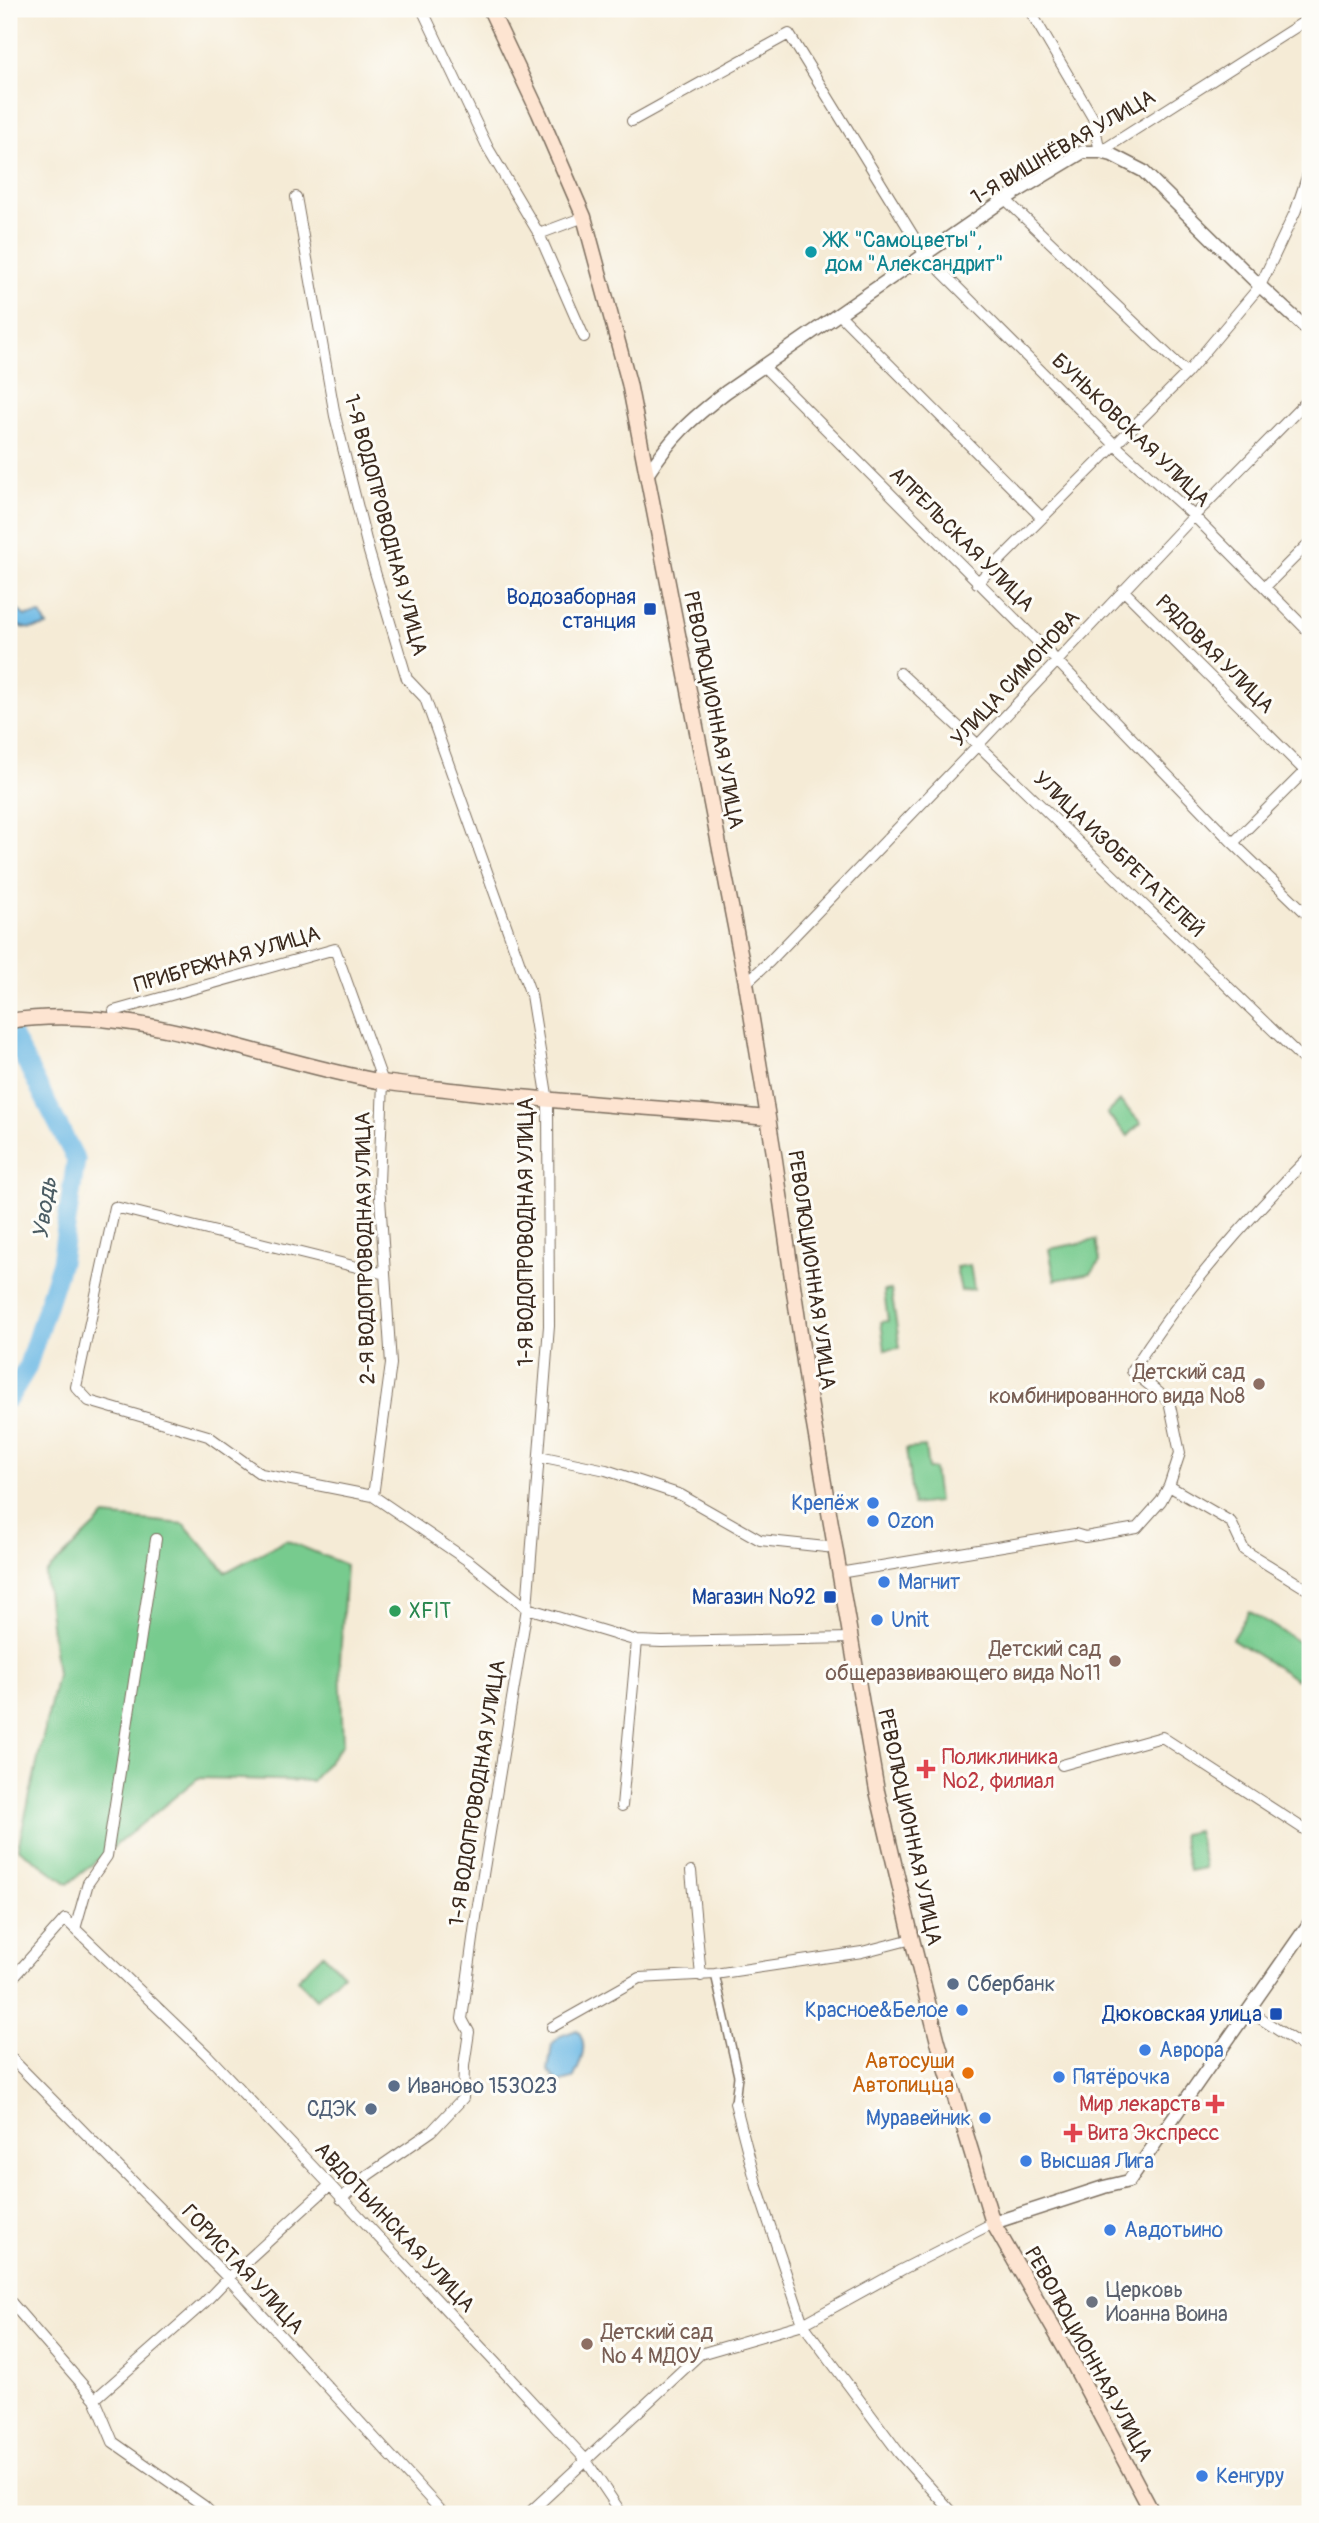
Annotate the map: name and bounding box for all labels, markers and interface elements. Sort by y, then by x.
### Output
street label: 1-Я ВИШНЁВАЯ УЛИЦА [966,84,1160,211]
place label: ЖК "Самоцветы", дом "Александрит" [822,227,1003,278]
marker: ЖК "Самоцветы", дом "Александрит" [803,244,819,260]
street label: БУНЬКОВСКАЯ УЛИЦА [1046,348,1216,513]
street label: 1-Я ВОДОПРОВОДНАЯ УЛИЦА [338,392,433,659]
street label: АПРЕЛЬСКАЯ УЛИЦА [883,461,1040,618]
place label: Водозаборная станция [506,584,636,635]
street label: РЕВОЛЮЦИОННАЯ УЛИЦА [677,589,750,831]
street label: РЯДОВАЯ УЛИЦА [1150,589,1280,719]
marker: Водозаборная станция [642,601,658,617]
street label: УЛИЦА СИМОНОВА [945,604,1086,752]
street label: УЛИЦА ИЗОБРЕТАТЕЛЕЙ [1027,766,1210,943]
street label: ПРИБРЕЖНАЯ УЛИЦА [131,920,323,999]
street label: 1-Я ВОДОПРОВОДНАЯ УЛИЦА [513,1097,540,1367]
street label: 2-Я ВОДОПРОВОДНАЯ УЛИЦА [350,1111,381,1385]
street label: РЕВОЛЮЦИОННАЯ УЛИЦА [781,1149,842,1391]
water label: Уводь [26,1175,63,1241]
place label: Детский сад комбинированного вида №8 [989,1359,1245,1410]
marker: Детский сад комбинированного вида №8 [1251,1376,1267,1392]
place label: Крепёж [791,1490,860,1517]
marker: Крепёж [865,1495,881,1511]
place label: Ozon [887,1508,934,1535]
marker: Ozon [865,1513,881,1529]
place label: Магнит [898,1569,961,1596]
marker: Магнит [876,1574,892,1590]
place label: Магазин №92 [692,1584,816,1611]
marker: Магазин №92 [822,1589,838,1605]
place label: XFIT [409,1598,451,1625]
marker: XFIT [387,1603,403,1619]
place label: Unit [891,1607,930,1634]
marker: Unit [869,1612,885,1628]
place label: Детский сад общеразвивающего вида №11 [826,1636,1101,1687]
marker: Детский сад общеразвивающего вида №11 [1107,1653,1123,1669]
street label: 1-Я ВОДОПРОВОДНАЯ УЛИЦА [443,1658,512,1928]
street label: РЕВОЛЮЦИОННАЯ УЛИЦА [871,1706,948,1948]
place label: Поликлиника №2, филиал [942,1744,1058,1795]
marker: Поликлиника №2, филиал [916,1759,936,1779]
place label: Сбербанк [967,1971,1056,1998]
marker: Сбербанк [945,1976,961,1992]
place label: Красное&Белое [805,1997,949,2024]
place label: Дюковская улица [1102,2001,1262,2028]
marker: Красное&Белое [954,2002,970,2018]
marker: Дюковская улица [1268,2006,1284,2022]
place label: Аврора [1159,2037,1224,2064]
marker: Аврора [1137,2042,1153,2058]
place label: Автосуши Автопицца [852,2048,954,2099]
place label: Пятёрочка [1073,2064,1170,2091]
marker: Автосуши Автопицца [960,2065,976,2081]
marker: Пятёрочка [1051,2069,1067,2085]
place label: Иваново 153023 [408,2073,557,2100]
marker: Иваново 153023 [386,2078,402,2094]
place label: Мир лекарств [1079,2091,1201,2118]
place label: СДЭК [307,2096,357,2123]
marker: Мир лекарств [1207,2096,1223,2112]
marker: СДЭК [363,2101,379,2117]
place label: Муравейник [866,2105,971,2132]
marker: Муравейник [977,2110,993,2126]
place label: Вита Экспресс [1087,2120,1219,2147]
marker: Вита Экспресс [1065,2125,1081,2141]
street label: АВДОТЬИНСКАЯ УЛИЦА [309,2136,481,2318]
place label: Высшая Лига [1040,2148,1154,2175]
marker: Высшая Лига [1018,2153,1034,2169]
street label: ГОРИСТАЯ УЛИЦА [176,2199,310,2340]
place label: Авдотьино [1124,2217,1223,2244]
marker: Авдотьино [1102,2222,1118,2238]
street label: РЕВОЛЮЦИОННАЯ УЛИЦА [1018,2242,1159,2466]
place label: Церковь Иоанна Воина [1106,2277,1228,2328]
marker: Церковь Иоанна Воина [1084,2294,1100,2310]
place label: Детский сад № 4 МДОУ [600,2319,713,2370]
marker: Детский сад № 4 МДОУ [579,2336,595,2352]
place label: Кенгуру [1216,2463,1284,2490]
marker: Кенгуру [1194,2468,1210,2484]

